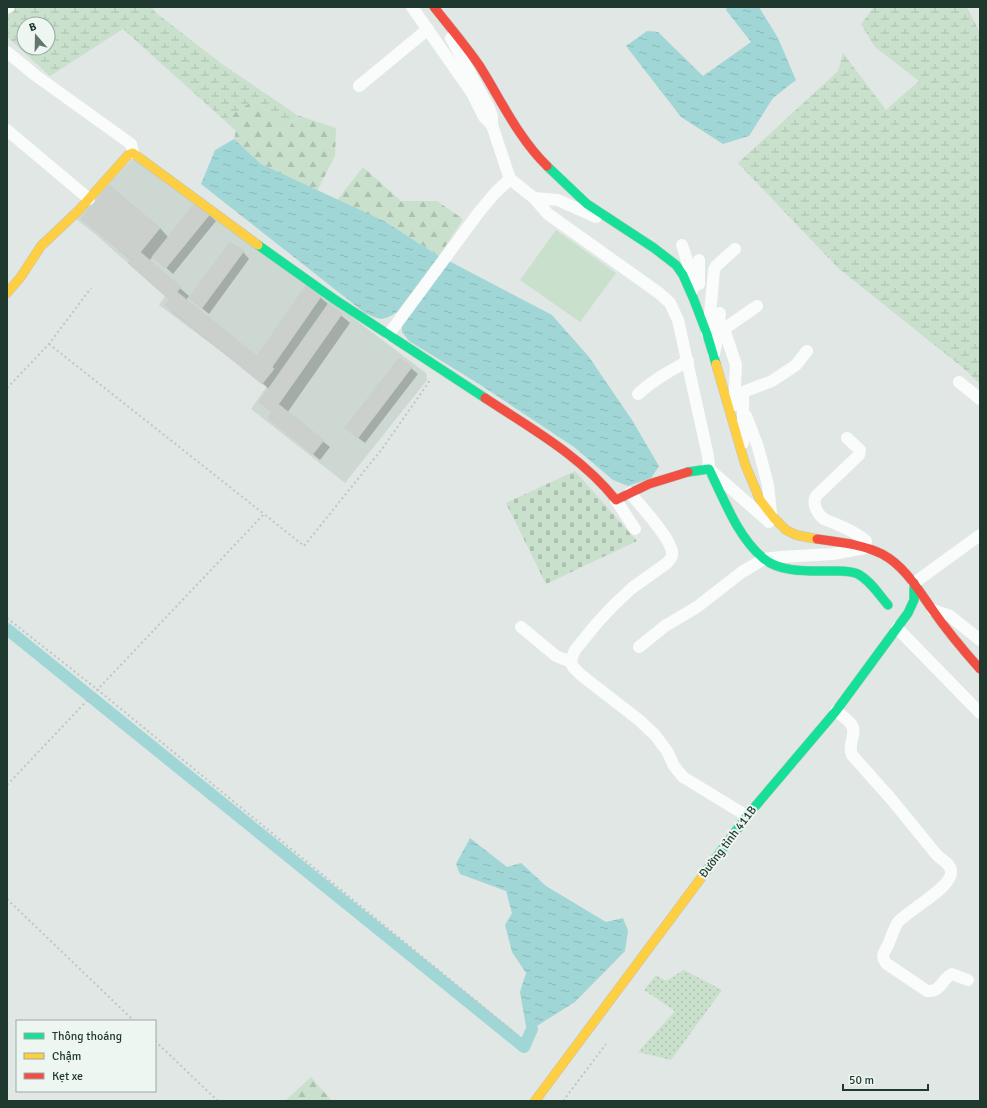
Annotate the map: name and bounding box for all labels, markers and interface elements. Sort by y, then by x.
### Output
north arrow [16,16,56,56]
text: B [27,20,38,34]
street label: Đường tỉnh 411B [696,803,760,881]
legend [16,1020,156,1092]
text: Thông thoáng [52,1029,122,1044]
text: Chậm [52,1049,81,1064]
scale bar [843,1066,928,1092]
text: Kẹt xe [52,1069,83,1084]
text: 50 m [849,1073,874,1088]

